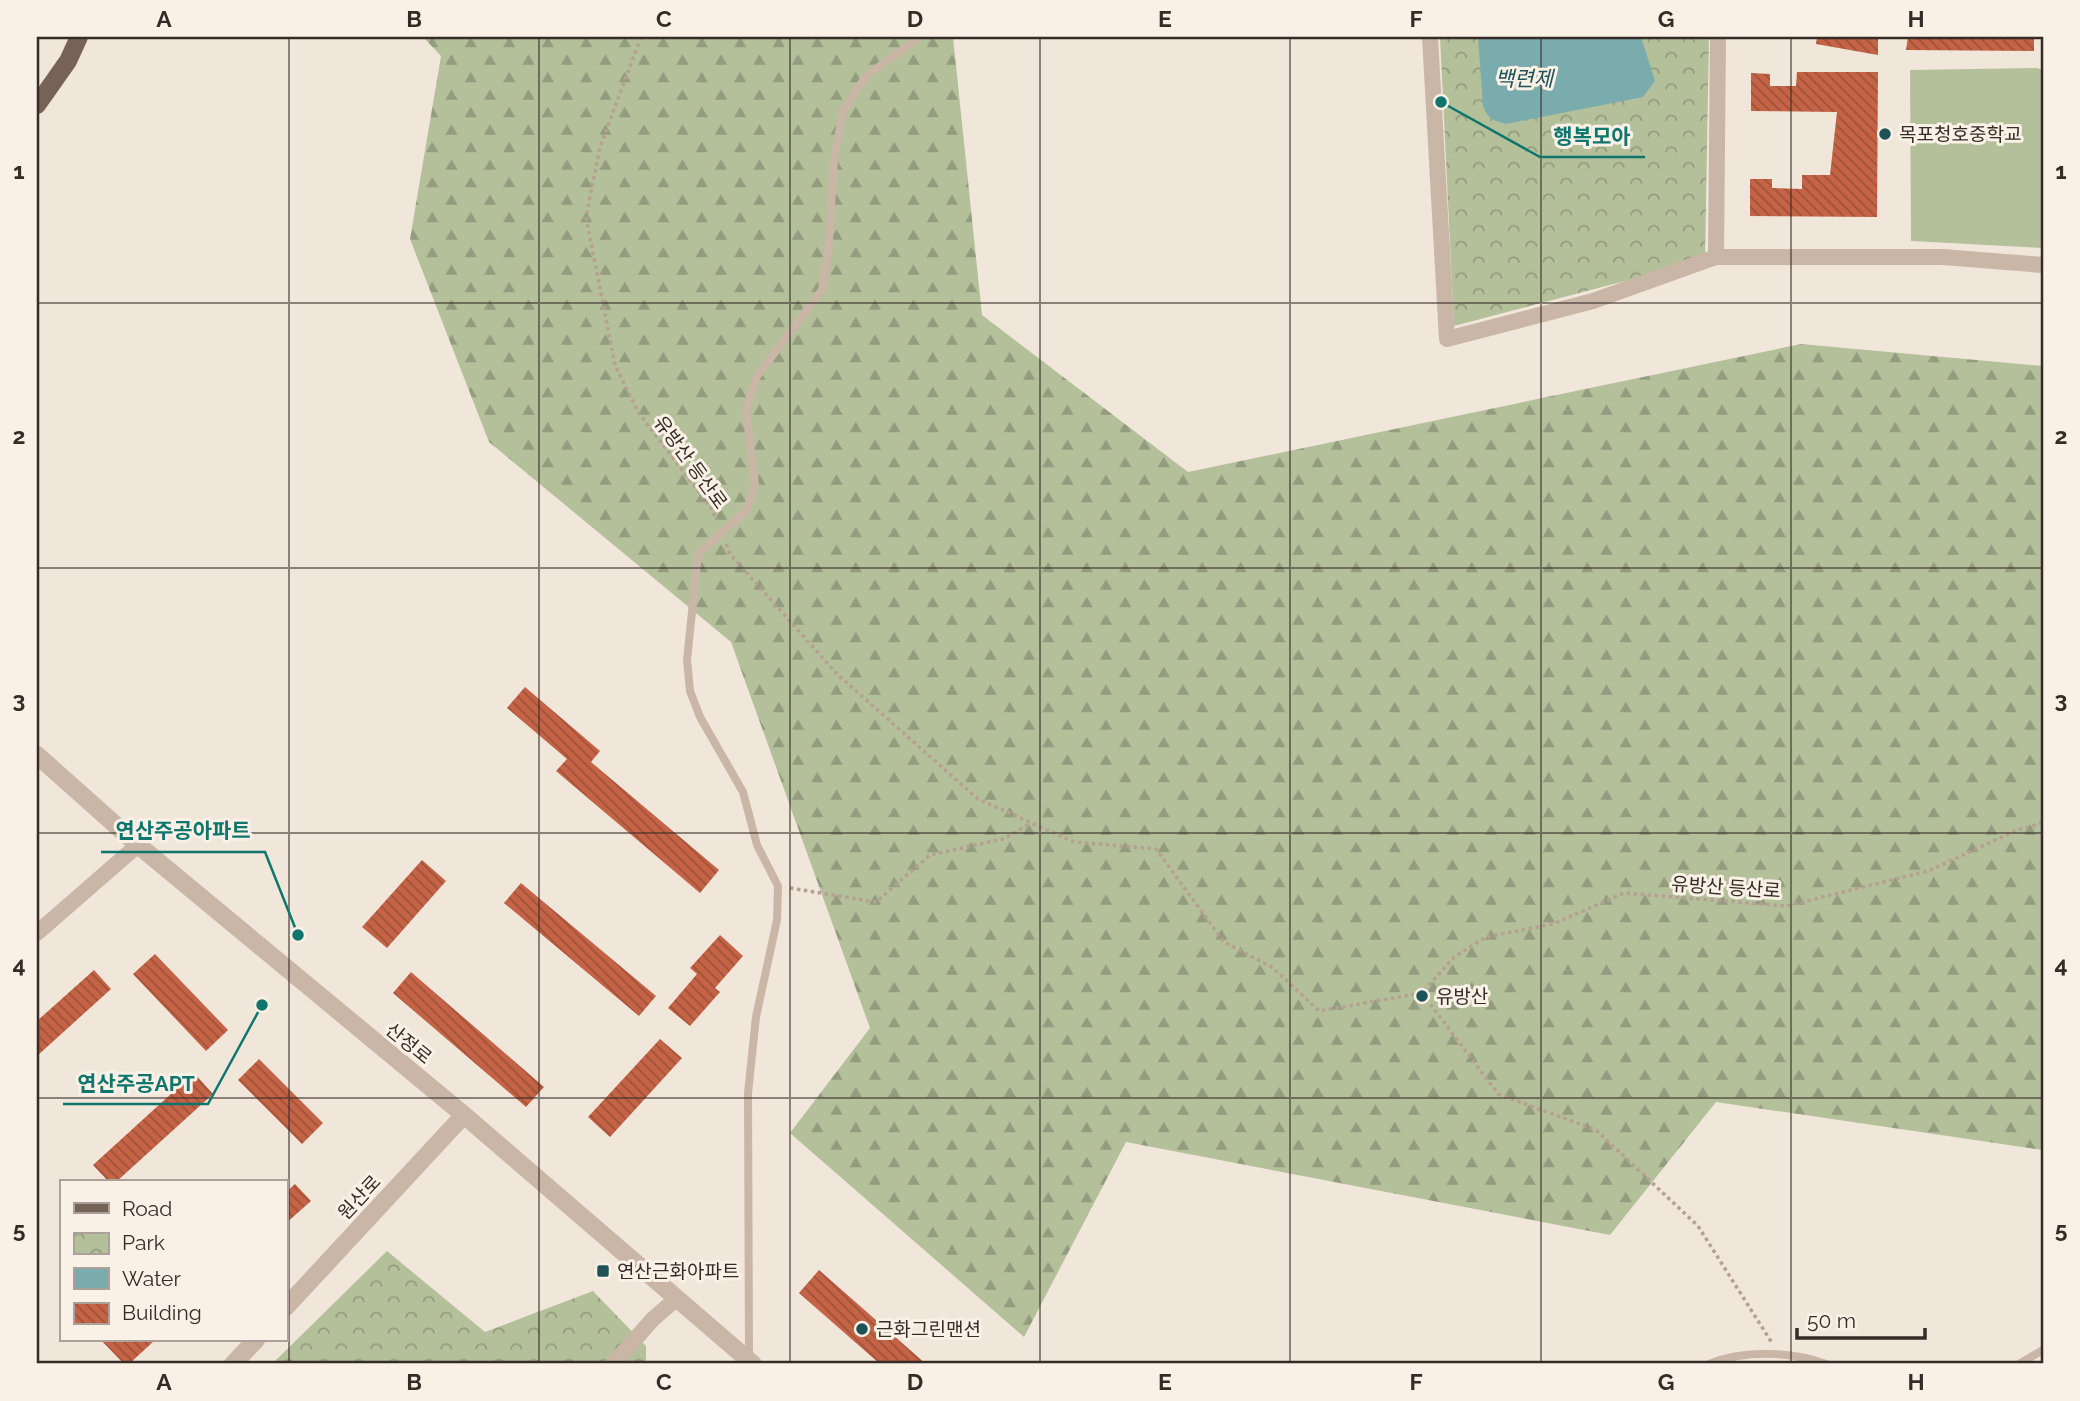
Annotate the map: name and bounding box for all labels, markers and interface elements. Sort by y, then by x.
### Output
text: A [156,5,172,32]
text: B [406,5,422,32]
text: C [656,5,672,32]
text: D [907,5,923,32]
text: E [1158,5,1172,32]
text: F [1409,5,1423,32]
text: G [1658,5,1674,32]
text: H [1907,5,1925,32]
water label: 백련제 [1495,66,1556,91]
callout: 행복모아 [1540,115,1645,157]
place label: 목포청호중학교 [1899,123,2021,145]
text: 행복모아 [1553,124,1631,149]
marker: 목포청호중학교 [1877,126,1893,142]
text: 1 [13,157,25,184]
text: 1 [2055,157,2067,184]
street label: 유방산 등산로 [650,411,732,513]
text: 2 [13,422,25,449]
text: 2 [2055,422,2067,449]
text: 3 [13,686,25,713]
text: 3 [2055,686,2067,713]
callout: 연산주공아파트 [101,810,265,852]
text: 연산주공아파트 [115,818,251,843]
street label: 유방산 등산로 [1670,872,1782,902]
text: 4 [12,951,26,978]
text: 4 [2054,951,2068,978]
place label: 유방산 [1436,985,1488,1007]
marker: 유방산 [1414,988,1430,1004]
street label: 산정로 [382,1018,436,1068]
callout: 연산주공APT [63,1062,208,1104]
text: 연산주공APT [77,1071,195,1096]
street label: 원산로 [333,1170,385,1224]
legend [60,1180,287,1342]
text: Road [122,1196,172,1221]
text: 5 [13,1216,26,1243]
text: 5 [2055,1216,2068,1243]
text: Park [122,1230,165,1255]
place label: 연산근화아파트 [617,1260,739,1282]
marker: 연산근화아파트 [595,1263,611,1279]
text: Water [122,1266,181,1291]
scale bar [1797,1296,1924,1340]
text: Building [122,1300,202,1325]
text: 50 m [1807,1308,1856,1333]
place label: 근화그린맨션 [876,1318,981,1340]
marker: 근화그린맨션 [854,1321,870,1337]
text: A [156,1368,172,1395]
text: B [406,1368,422,1395]
text: C [656,1368,672,1395]
text: D [907,1368,923,1395]
text: E [1158,1368,1172,1395]
text: F [1409,1368,1423,1395]
text: G [1658,1368,1674,1395]
text: H [1907,1368,1925,1395]

